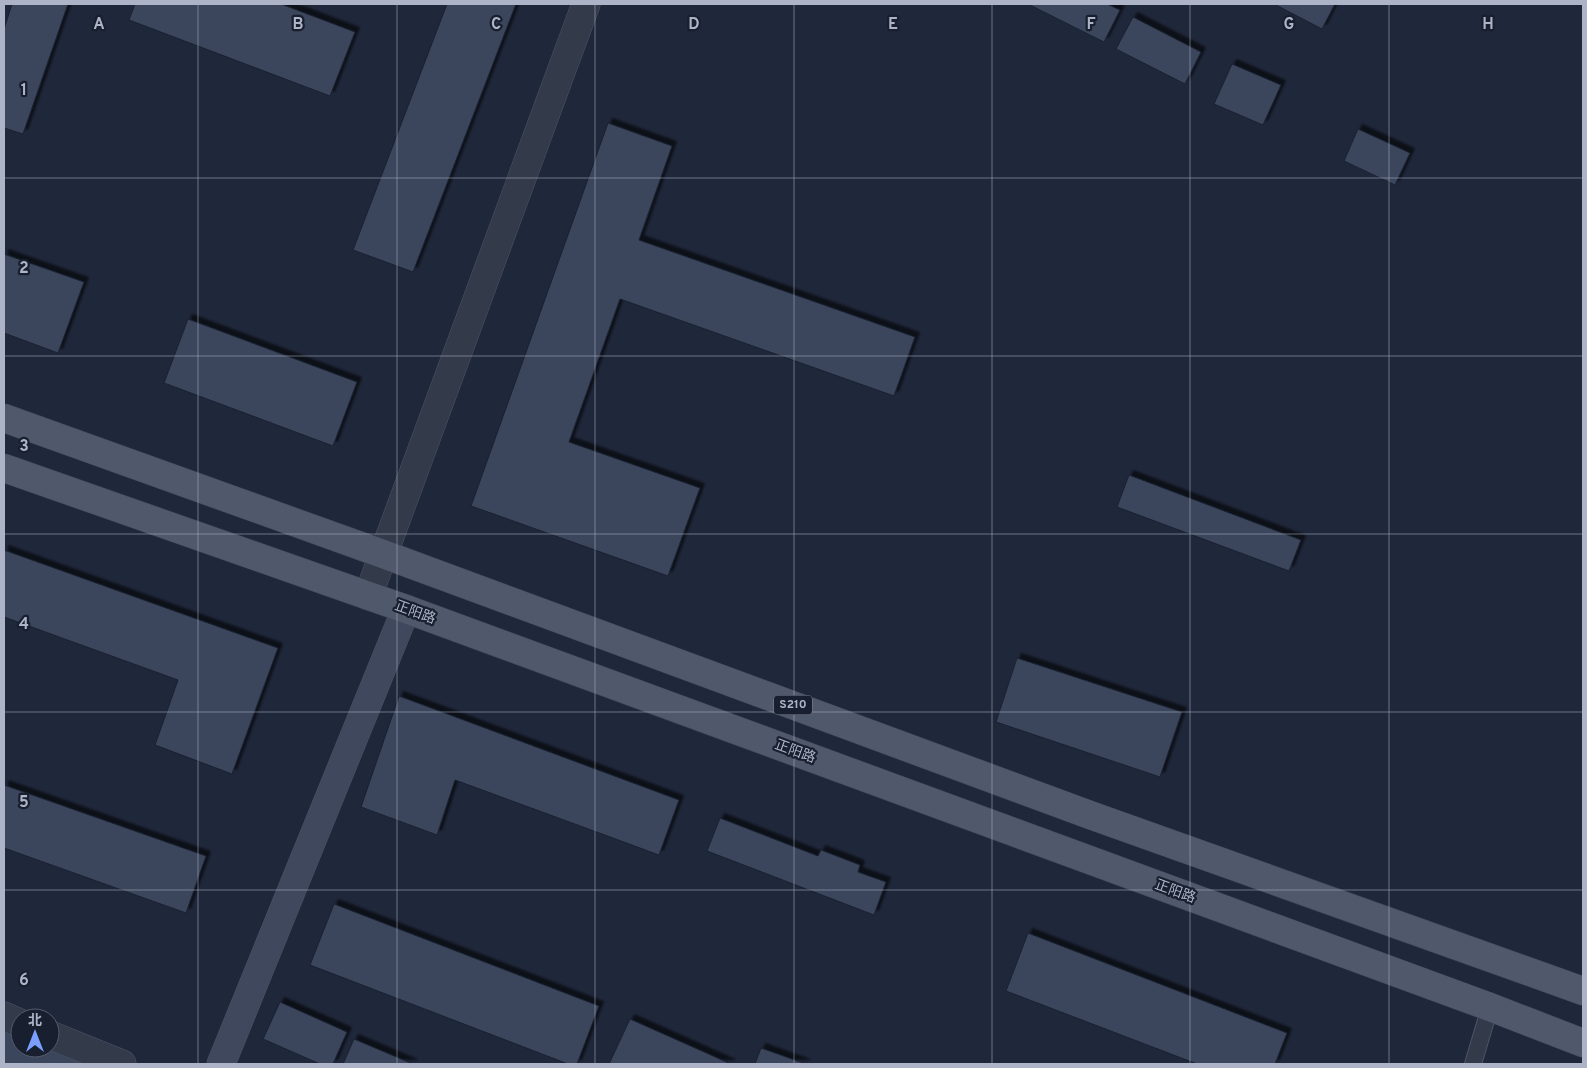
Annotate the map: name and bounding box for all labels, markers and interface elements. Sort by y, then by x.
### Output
text: A [93,15,105,35]
text: B [292,15,304,35]
text: C [491,15,501,35]
text: D [688,15,700,35]
text: E [888,15,898,35]
text: F [1086,15,1096,35]
text: G [1284,15,1294,35]
text: H [1482,15,1494,35]
text: 1 [21,81,27,101]
text: 2 [19,259,29,279]
text: 3 [19,437,29,457]
street label: 正阳路 [392,598,438,628]
text: 4 [19,615,29,635]
road number: S210 [774,696,812,714]
street label: 正阳路 [772,737,818,767]
text: 5 [19,793,29,813]
street label: 正阳路 [1152,877,1198,907]
text: 6 [19,971,29,991]
north arrow [10,1008,60,1058]
text: 北 [28,1013,42,1030]

